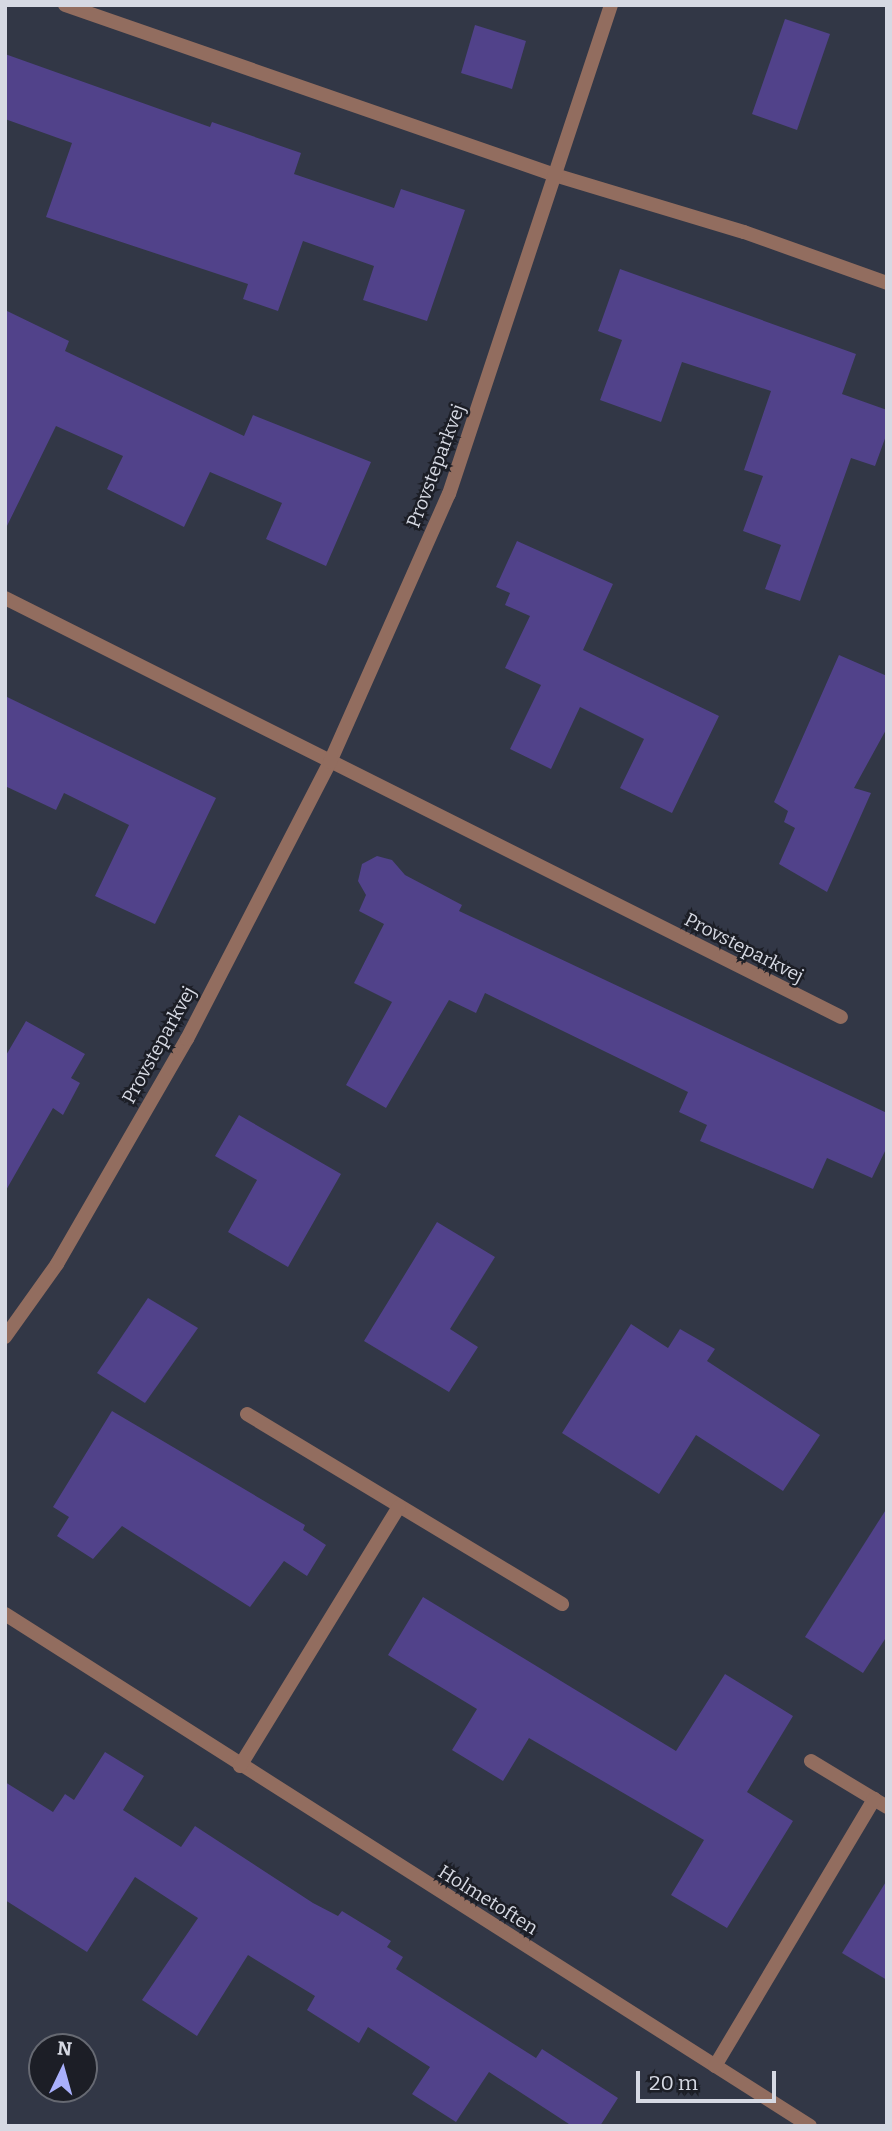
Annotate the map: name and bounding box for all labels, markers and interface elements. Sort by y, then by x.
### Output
street label: Provsteparkvej [402,401,470,531]
street label: Provsteparkvej [681,908,807,988]
street label: Provsteparkvej [117,982,201,1108]
street label: Holmetoften [434,1860,542,1940]
north arrow [28,2033,98,2103]
text: N [56,2036,73,2061]
scale bar [640,2058,780,2102]
text: 20 m [649,2070,698,2096]

